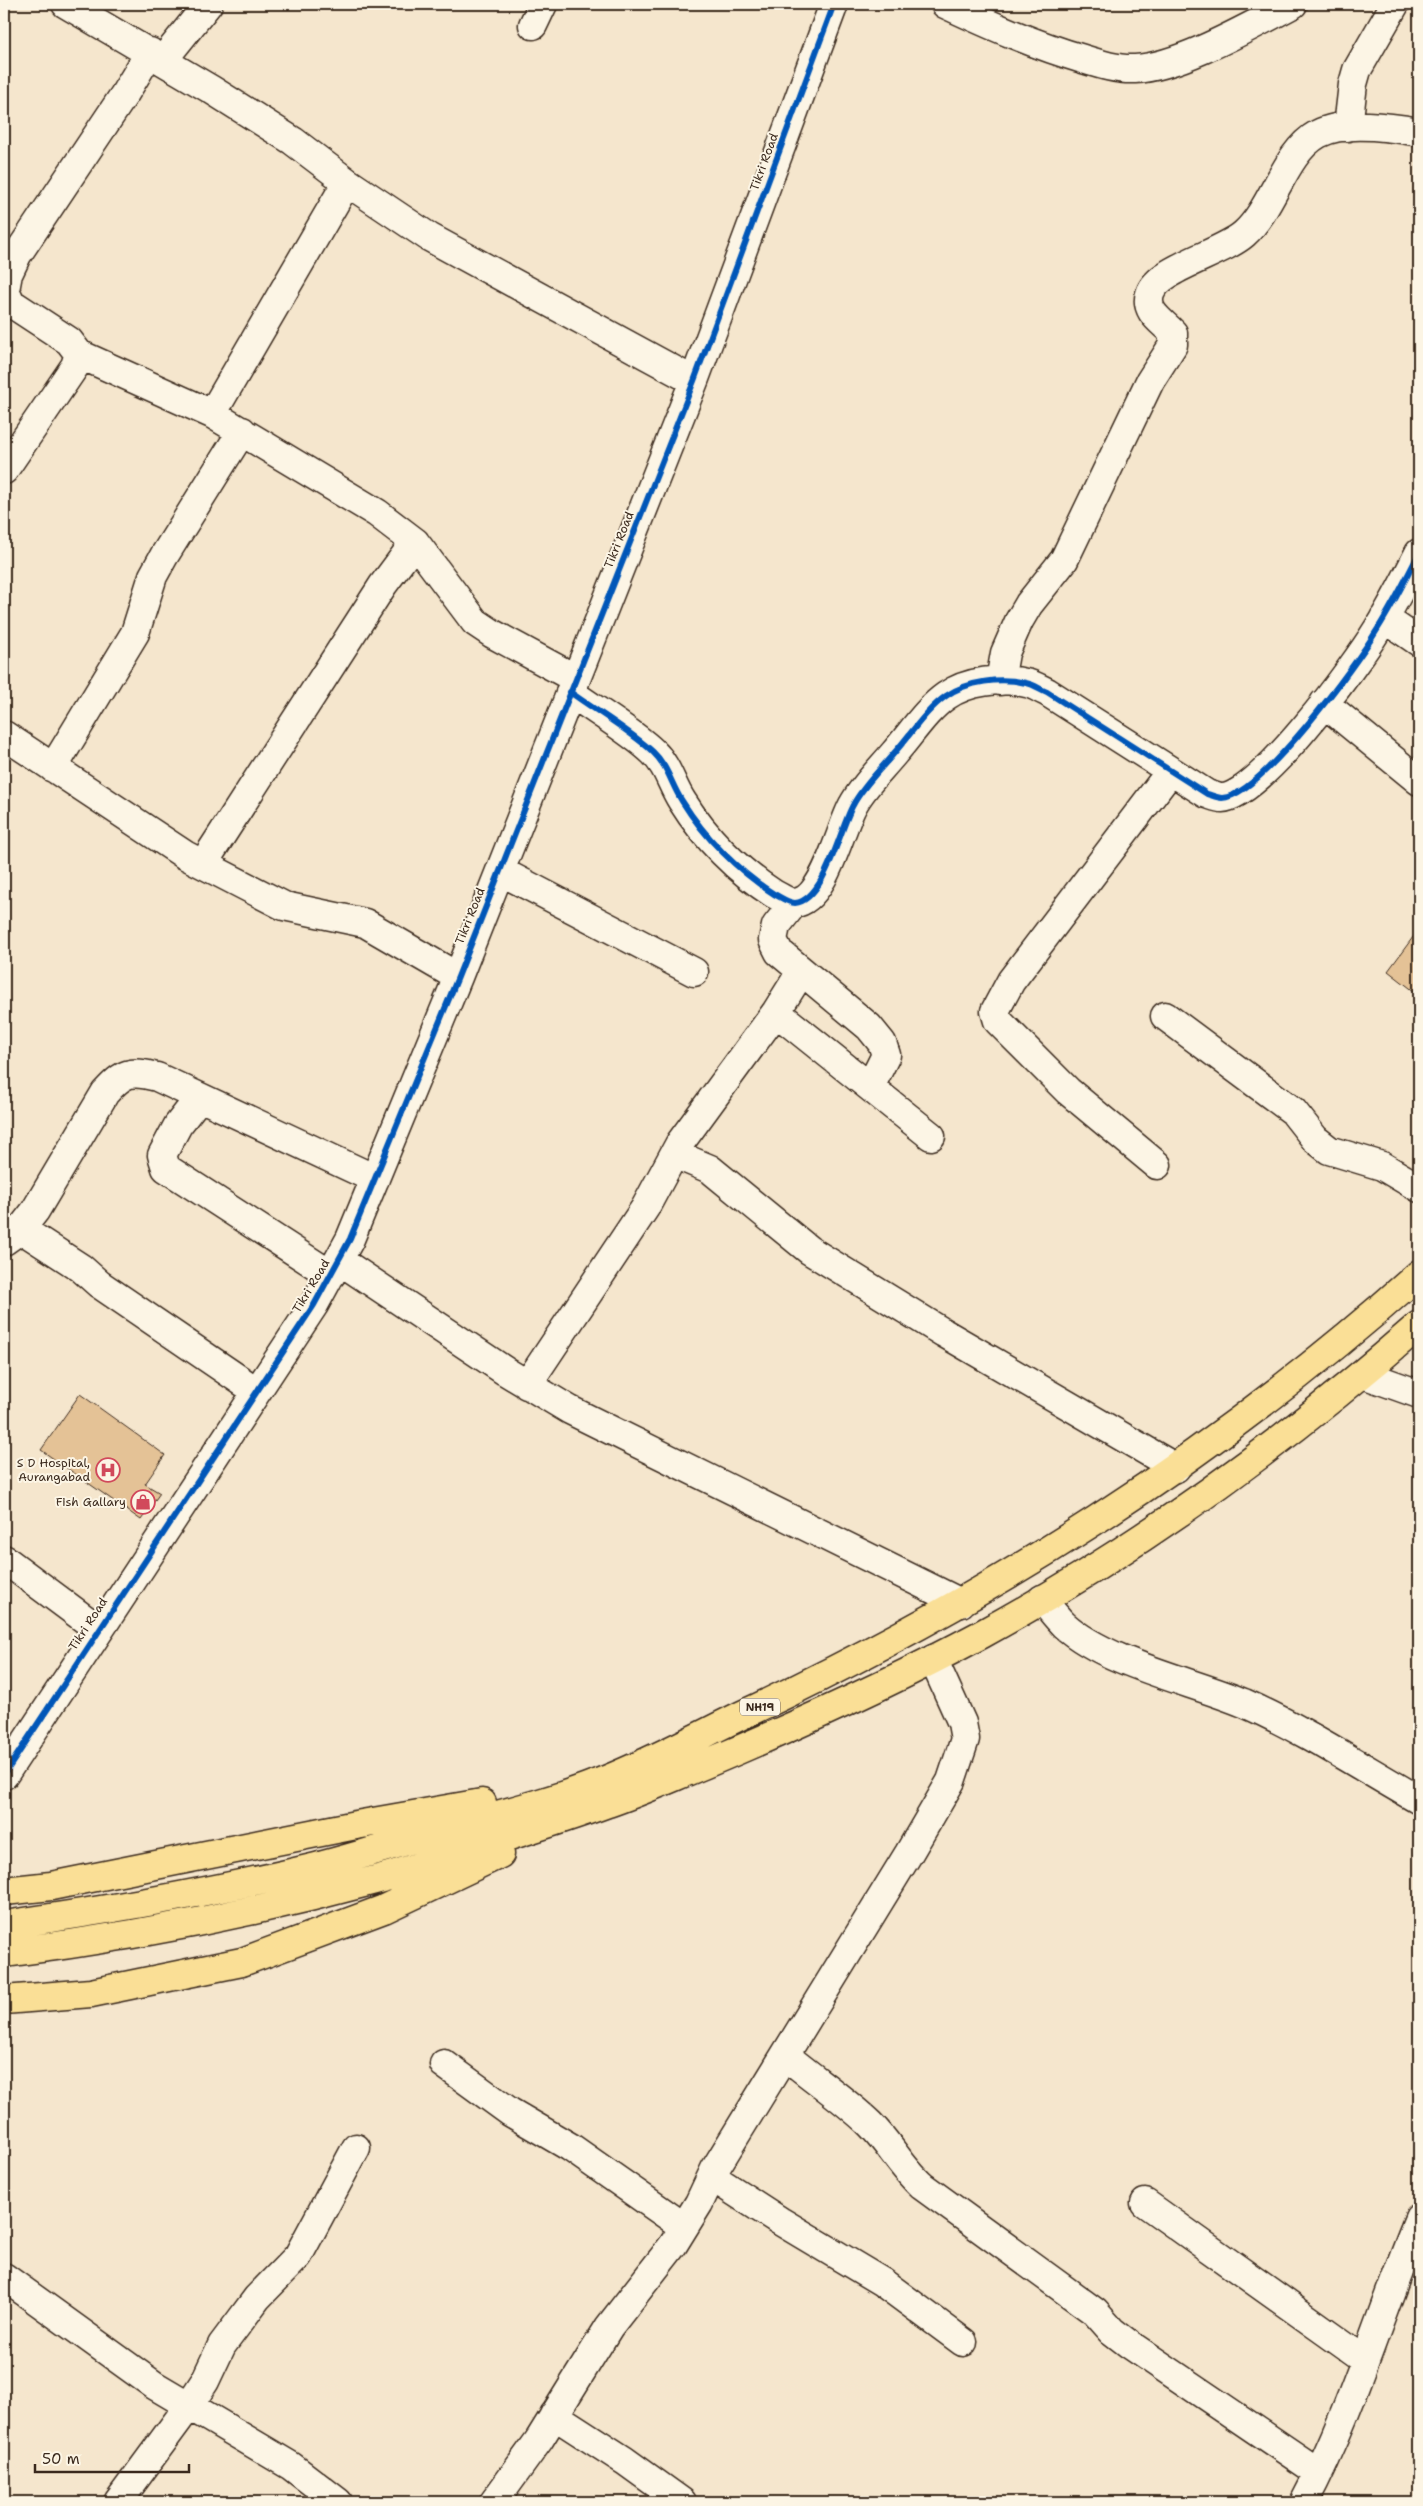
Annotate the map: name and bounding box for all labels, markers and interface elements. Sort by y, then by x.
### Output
street label: Tikri Road [746,131,782,193]
street label: Tikri Road [600,509,638,571]
street label: Tikri Road [451,885,489,947]
street label: Tikri Road [289,1256,334,1316]
place label: S D Hospital, Aurangabad [17,1455,90,1485]
hospital icon: S D Hospital, Aurangabad [95,1457,121,1483]
shop icon: Fish Gallary [130,1489,156,1515]
place label: Fish Gallary [56,1494,126,1510]
street label: Tikri Road [65,1594,111,1654]
road number: NH19 [740,1698,780,1715]
scale bar [35,2441,189,2473]
text: 50 m [42,2449,80,2469]

